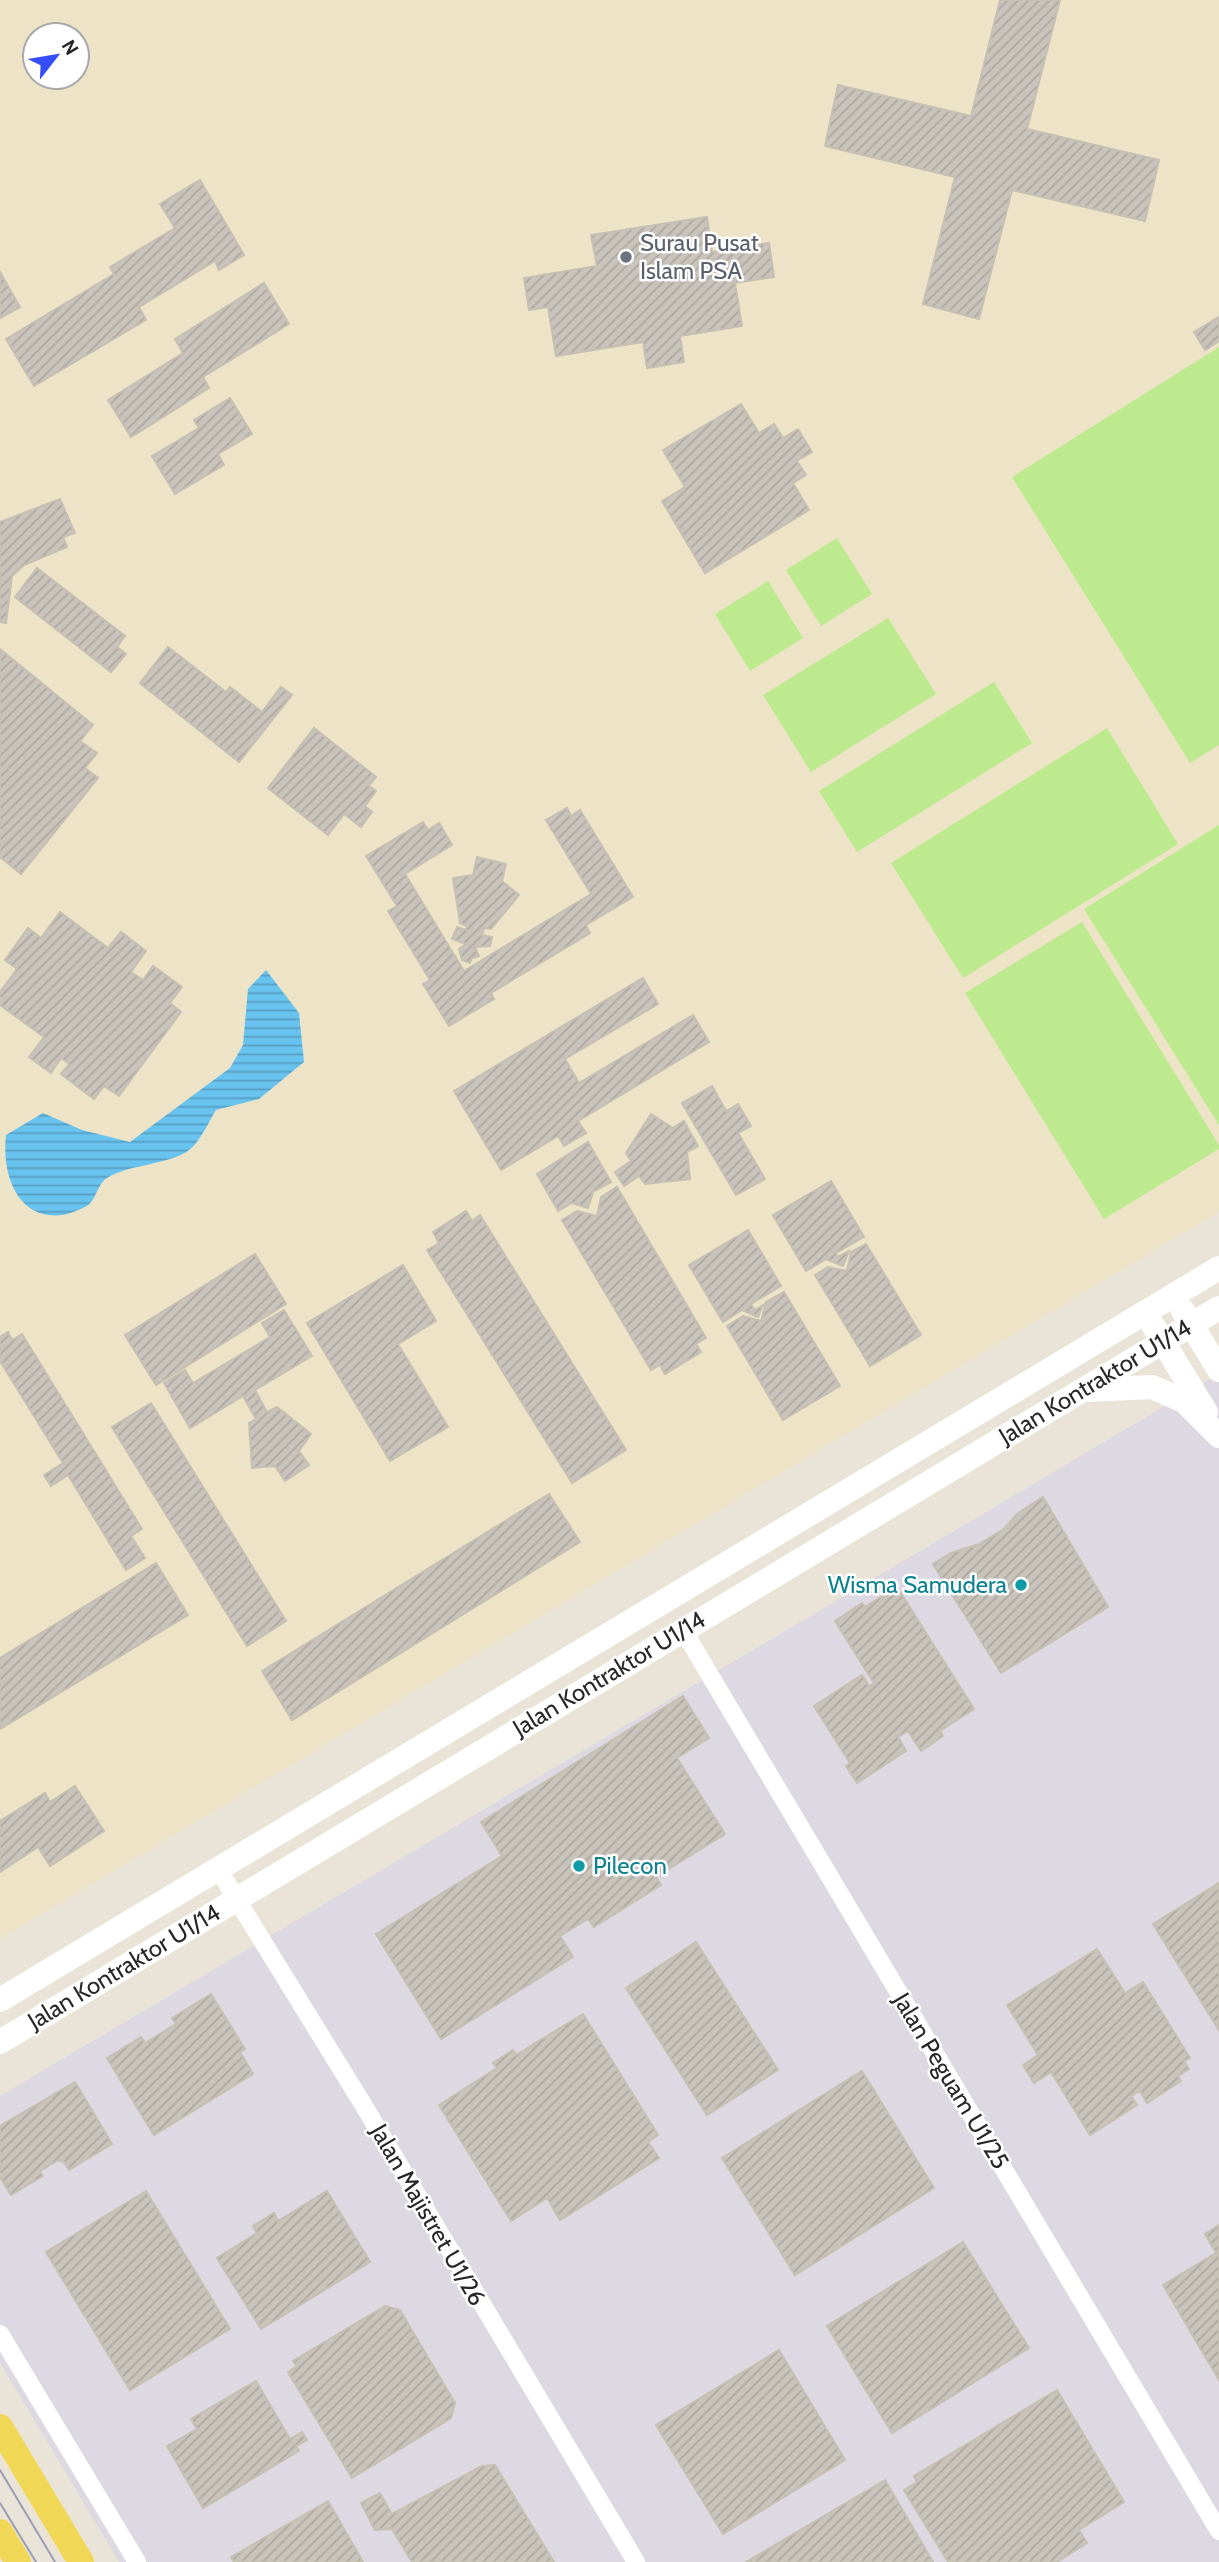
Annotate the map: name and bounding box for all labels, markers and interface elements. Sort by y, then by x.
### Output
north arrow [21,21,91,91]
text: N [57,36,83,59]
place label: Surau Pusat Islam PSA [640,228,759,285]
marker: Surau Pusat Islam PSA [618,249,634,265]
street label: Jalan Kontraktor U1/14 [992,1313,1196,1451]
place label: Wisma Samudera [828,1570,1007,1599]
marker: Wisma Samudera [1013,1577,1029,1593]
street label: Jalan Kontraktor U1/14 [506,1605,710,1743]
place label: Pilecon [593,1851,667,1880]
marker: Pilecon [571,1858,587,1874]
street label: Jalan Kontraktor U1/14 [21,1898,225,2036]
street label: Jalan Peguam U1/25 [887,1987,1015,2174]
street label: Jalan Majistret U1/26 [364,2118,492,2311]

